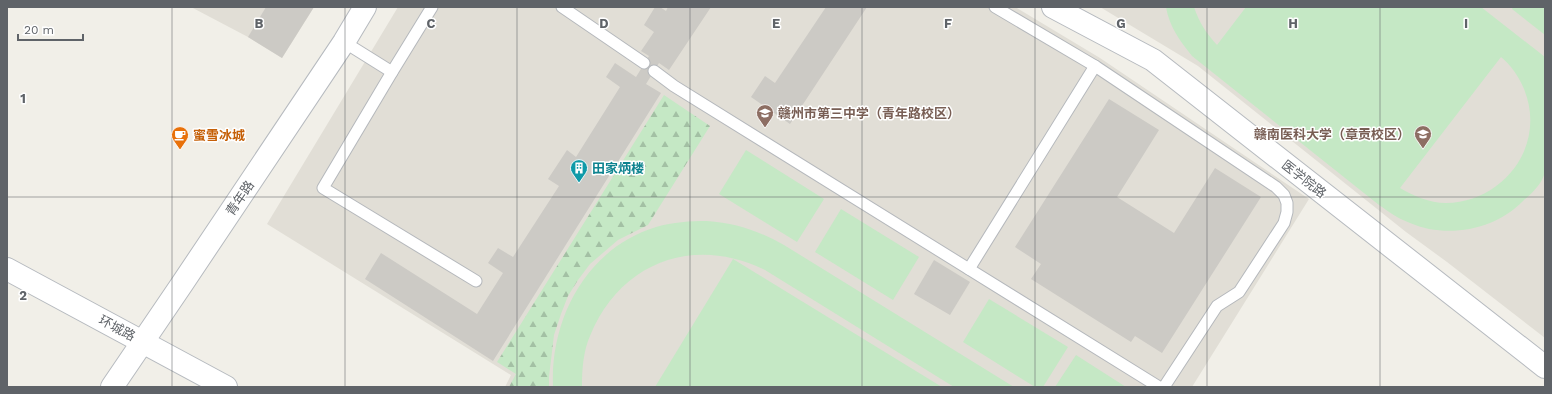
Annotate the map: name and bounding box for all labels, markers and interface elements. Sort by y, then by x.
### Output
scale bar [18,16,83,42]
text: B [255,16,264,31]
text: C [427,16,436,31]
text: D [599,16,609,31]
text: E [772,16,780,31]
text: F [944,16,952,31]
text: G [1116,16,1126,31]
text: H [1288,16,1298,31]
text: I [1464,16,1468,31]
text: 20 m [24,23,54,37]
text: 1 [20,91,26,106]
school or university icon: 赣州市第三中学（青年路校区） [755,103,775,128]
place label: 赣州市第三中学（青年路校区） [778,106,960,121]
school or university icon: 赣南医科大学（章贡校区） [1413,124,1433,149]
cafe icon: 蜜雪冰城 [170,125,190,150]
place label: 赣南医科大学（章贡校区） [1254,127,1410,142]
place label: 蜜雪冰城 [193,128,245,143]
street label: 医学院路 [1279,157,1329,201]
building icon: 田家炳楼 [569,158,589,183]
place label: 田家炳楼 [592,161,644,176]
street label: 青年路 [223,178,257,218]
text: 2 [19,288,27,303]
street label: 环城路 [96,312,138,344]

